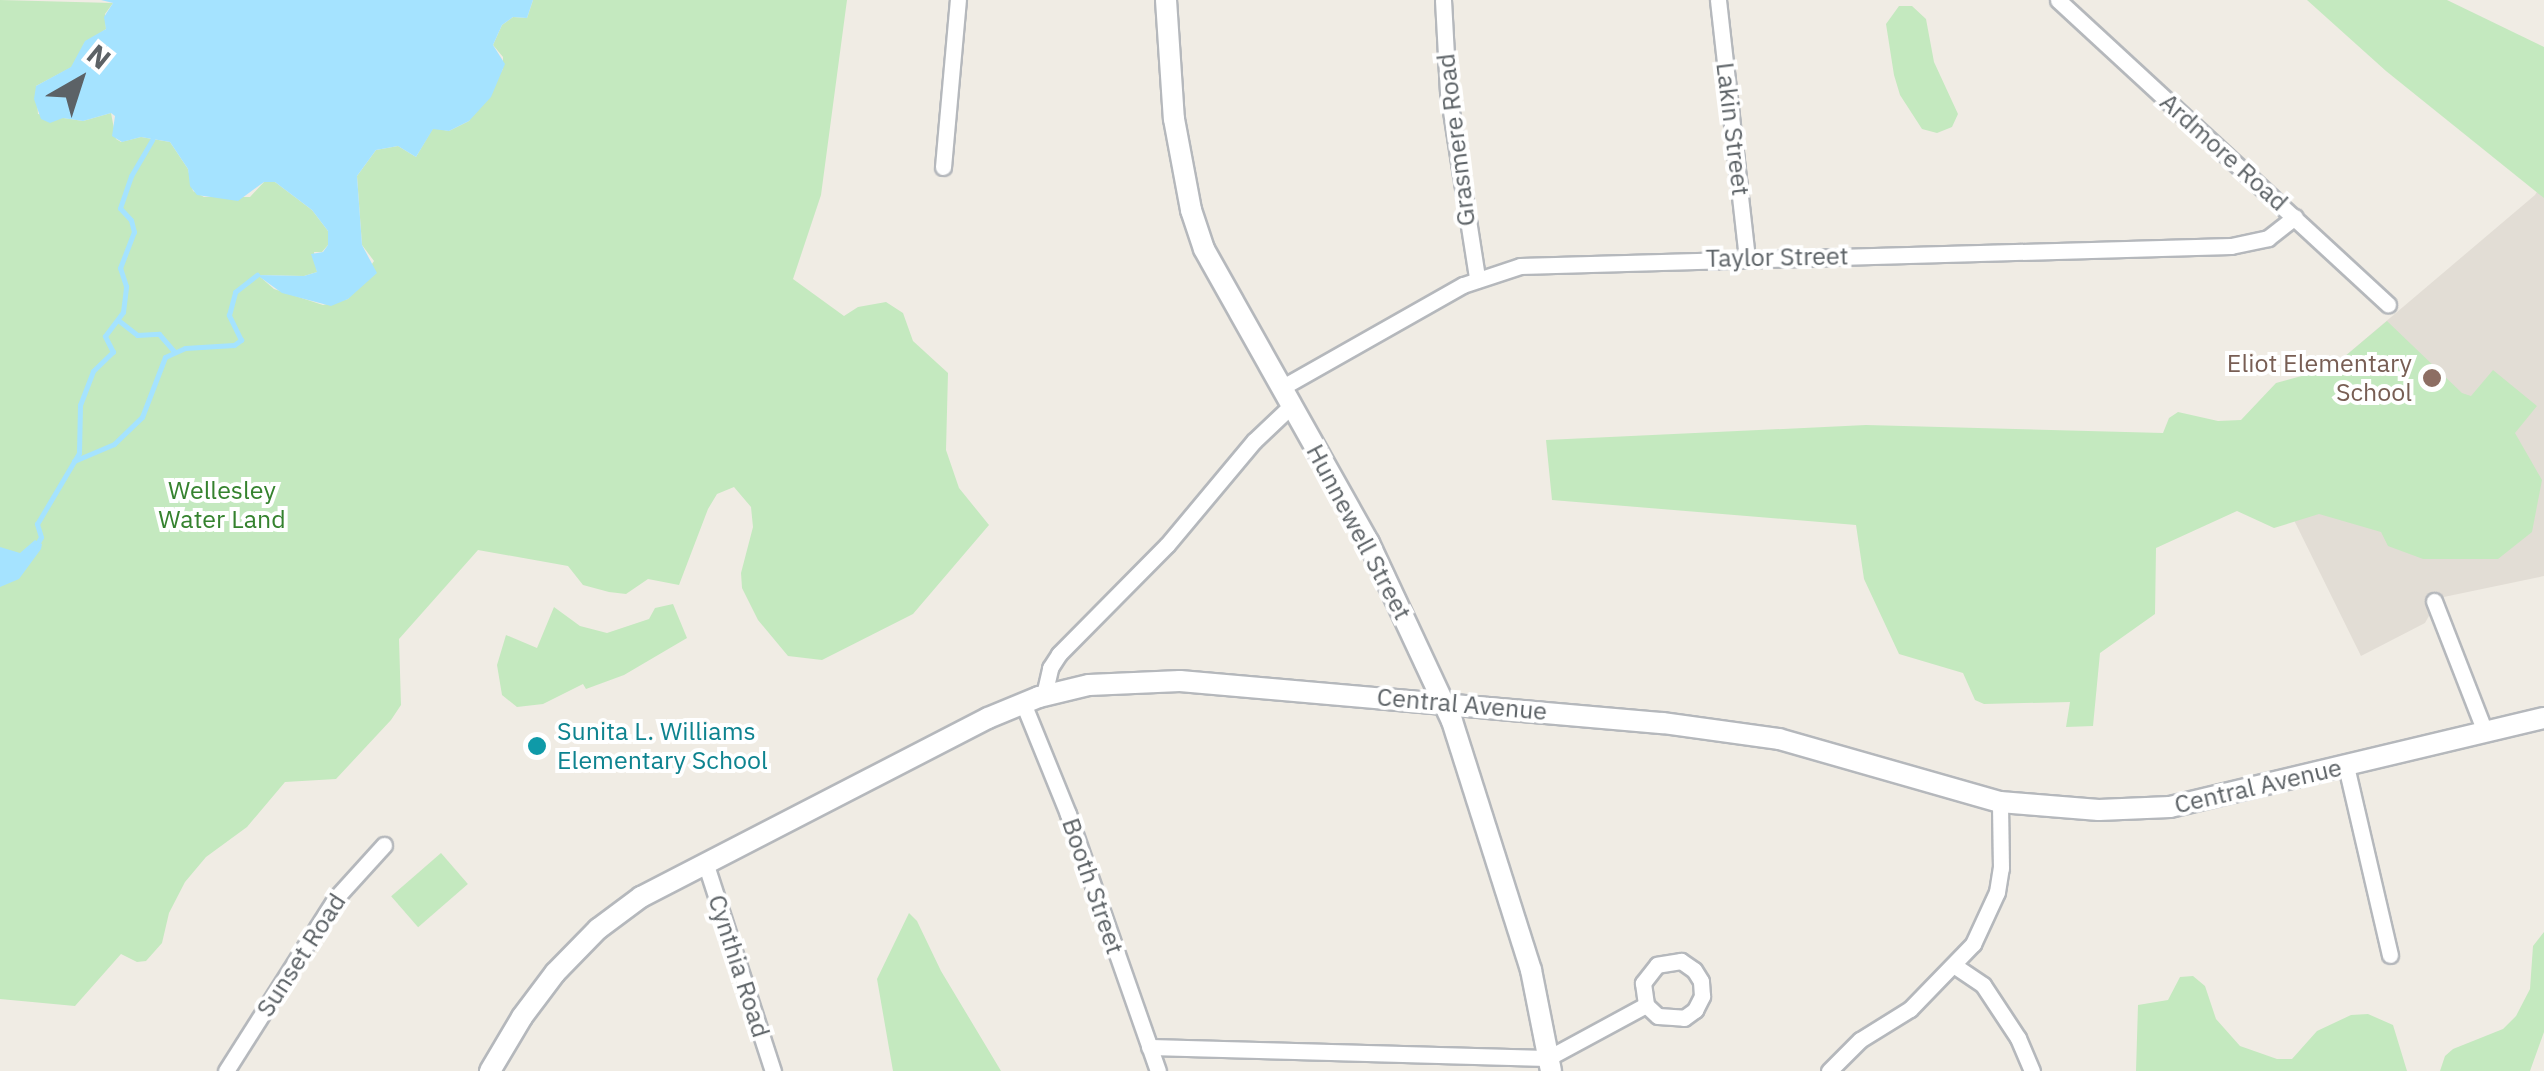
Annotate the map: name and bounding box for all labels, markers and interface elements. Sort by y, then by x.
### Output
north arrow [30,30,130,130]
text: N [80,36,119,77]
street label: Grasmere Road [1431,52,1481,228]
street label: Lakin Street [1710,61,1756,197]
street label: Ardmore Road [2154,87,2294,217]
street label: Taylor Street [1705,241,1849,273]
place label: Eliot Elementary School [2227,349,2412,408]
marker: Eliot Elementary School [2421,367,2443,389]
street label: Hunnewell Street [1300,439,1418,625]
park label: Wellesley Water Land [158,476,286,535]
street label: Central Avenue [1376,682,1548,726]
place label: Sunita L. Williams Elementary School [557,717,768,776]
marker: Sunita L. Williams Elementary School [526,735,548,757]
street label: Central Avenue [2171,752,2345,820]
street label: Booth Street [1056,814,1130,958]
street label: Sunset Road [250,888,352,1022]
street label: Cynthia Road [702,891,776,1041]

